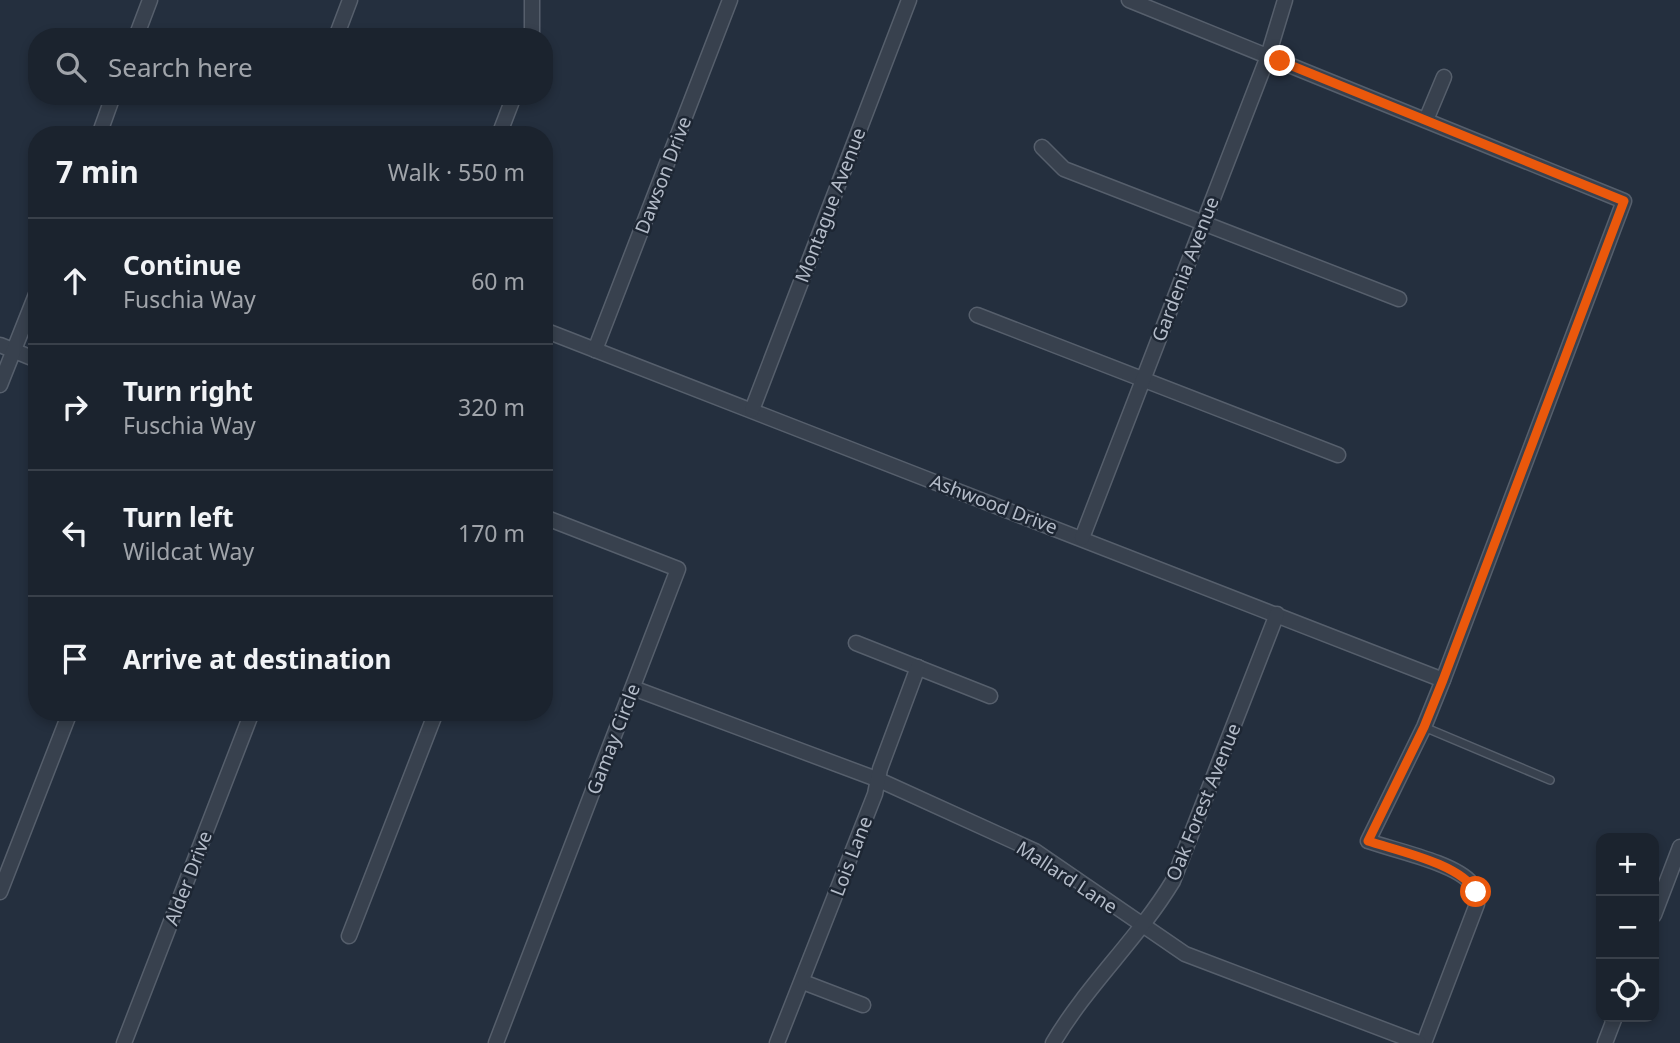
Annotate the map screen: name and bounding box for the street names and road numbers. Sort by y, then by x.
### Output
street label: Dawson Drive [629,113,697,237]
street label: Montague Avenue [789,124,871,286]
street label: Gardenia Avenue [1145,193,1225,345]
street label: Ashwood Drive [927,468,1061,540]
street label: Gamay Circle [580,680,646,798]
street label: Oak Forest Avenue [1160,719,1246,885]
street label: Lois Lane [824,812,878,900]
street label: Alder Drive [158,827,218,929]
street label: Mallard Lane [1011,835,1123,919]

